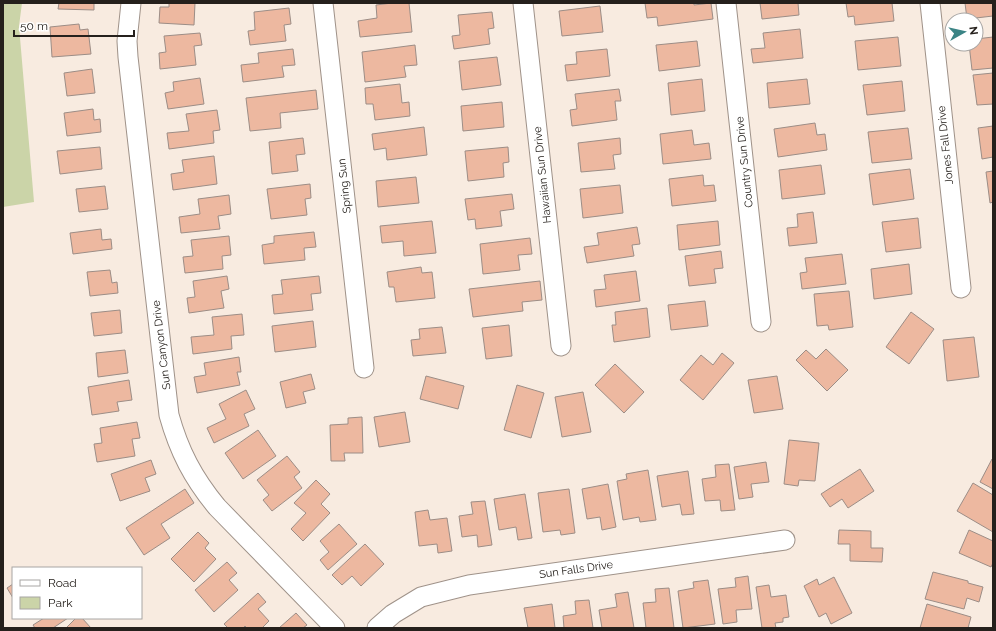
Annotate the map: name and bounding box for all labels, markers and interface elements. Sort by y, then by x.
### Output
scale bar [14,12,134,38]
north arrow [944,12,984,52]
text: 50 m [20,19,48,33]
text: N [966,26,980,36]
street label: Jones Fall Drive [935,104,956,185]
street label: Country Sun Drive [733,115,756,208]
street label: Hawaiian Sun Drive [531,125,554,224]
street label: Spring Sun [335,158,354,214]
street label: Sun Canyon Drive [149,299,173,390]
street label: Sun Falls Drive [538,558,614,581]
legend [12,567,142,619]
text: Road [48,576,77,590]
text: Park [48,596,73,610]

